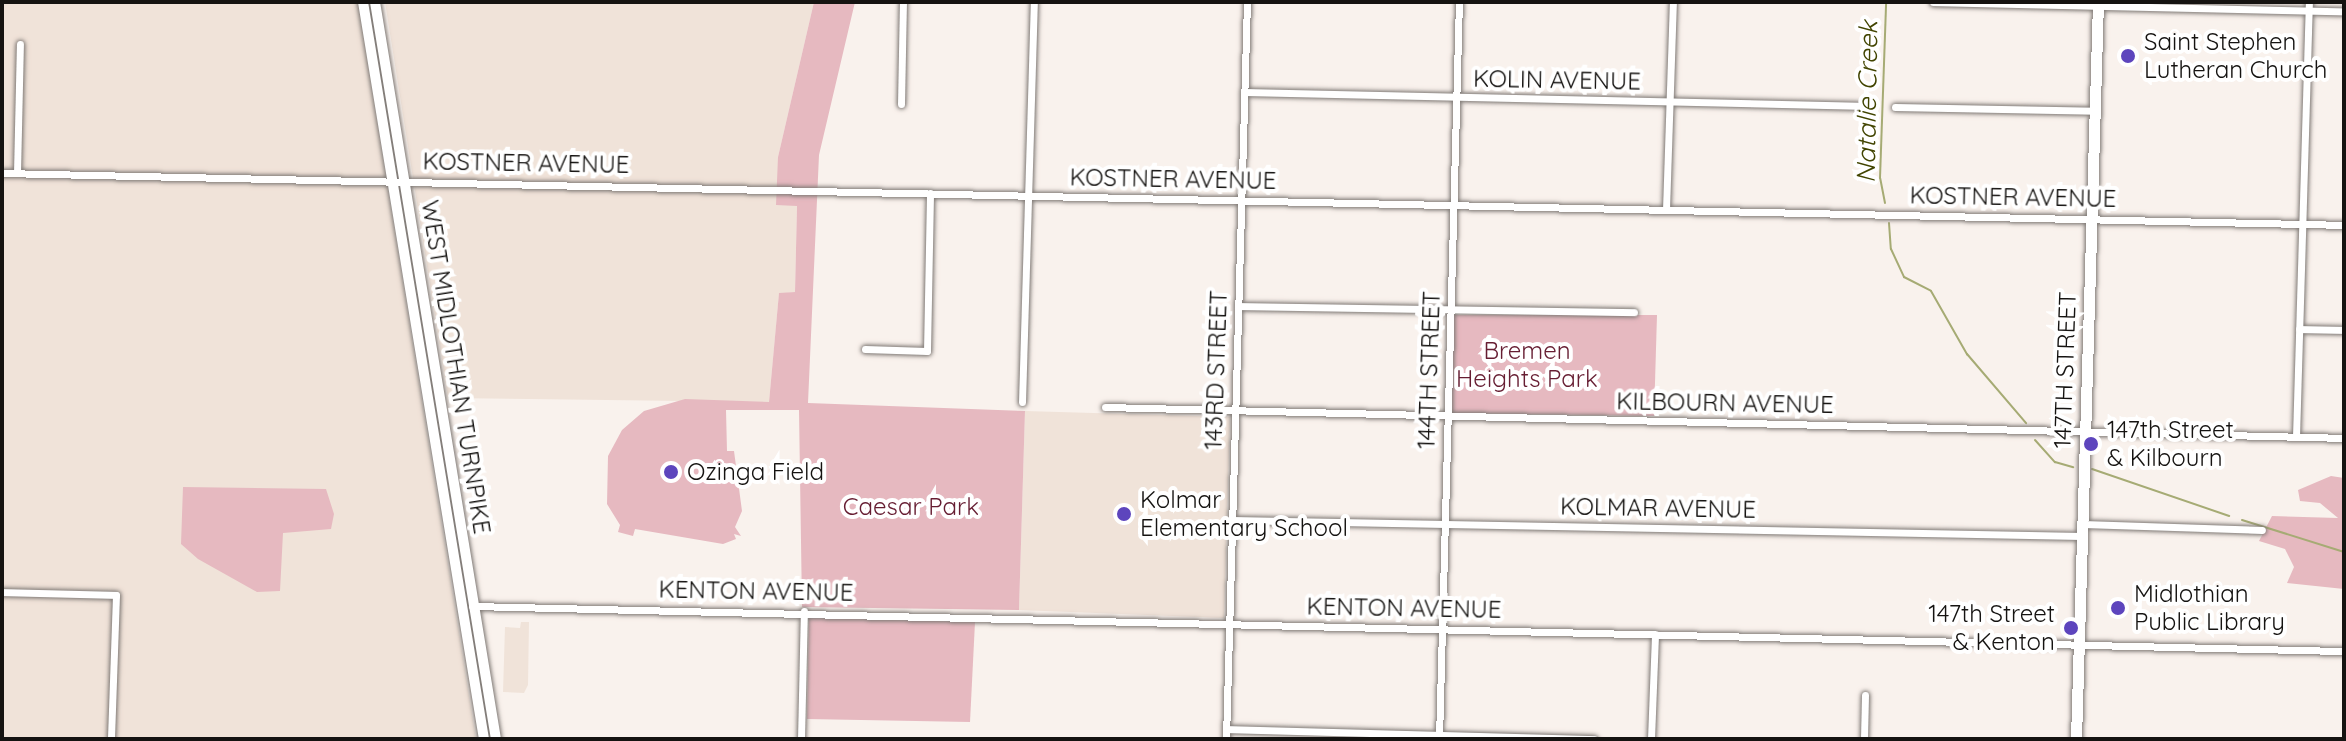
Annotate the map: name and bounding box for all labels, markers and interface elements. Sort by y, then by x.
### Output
water label: Natalie Creek [1850,21,1884,183]
place label: Saint Stephen Lutheran Church [2144,28,2327,84]
marker: Saint Stephen Lutheran Church [2119,47,2137,65]
street label: KOLIN AVENUE [1473,64,1641,96]
street label: KOSTNER AVENUE [422,147,630,179]
street label: KOSTNER AVENUE [1069,163,1277,195]
street label: KOSTNER AVENUE [1909,181,2117,213]
street label: WEST MIDLOTHIAN TURNPIKE [415,198,497,536]
street label: 143RD STREET [1199,290,1233,450]
street label: 144TH STREET [1412,291,1446,449]
street label: 147TH STREET [2048,291,2082,449]
park label: Bremen Heights Park [1456,337,1598,393]
street label: KILBOURN AVENUE [1616,387,1834,419]
place label: 147th Street & Kilbourn [2107,416,2234,472]
marker: 147th Street & Kilbourn [2082,435,2100,453]
place label: Ozinga Field [687,458,824,486]
marker: Ozinga Field [662,463,680,481]
place label: Kolmar Elementary School [1140,486,1348,542]
street label: KOLMAR AVENUE [1560,492,1756,524]
park label: Caesar Park [843,493,979,521]
marker: Kolmar Elementary School [1115,505,1133,523]
street label: KENTON AVENUE [658,575,854,607]
place label: Midlothian Public Library [2134,580,2285,636]
street label: KENTON AVENUE [1306,592,1502,624]
marker: Midlothian Public Library [2109,599,2127,617]
place label: 147th Street & Kenton [1928,600,2055,656]
marker: 147th Street & Kenton [2062,619,2080,637]

